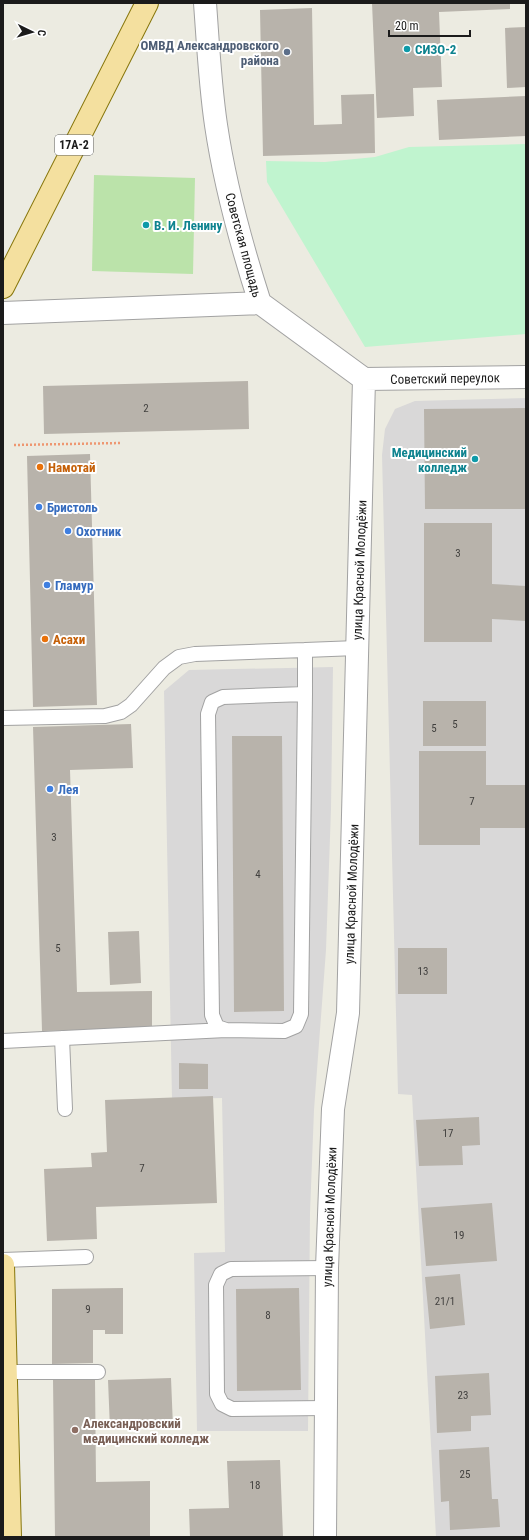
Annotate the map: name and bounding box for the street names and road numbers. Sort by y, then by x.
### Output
road number: 17А-2 [55,135,93,155]
street label: Советская площадь [222,191,265,299]
street label: Советский переулок [390,370,501,387]
street label: улица Красной Молодёжи [350,500,369,640]
street label: улица Красной Молодёжи [342,824,361,964]
street label: улица Красной Молодёжи [320,1147,339,1287]

